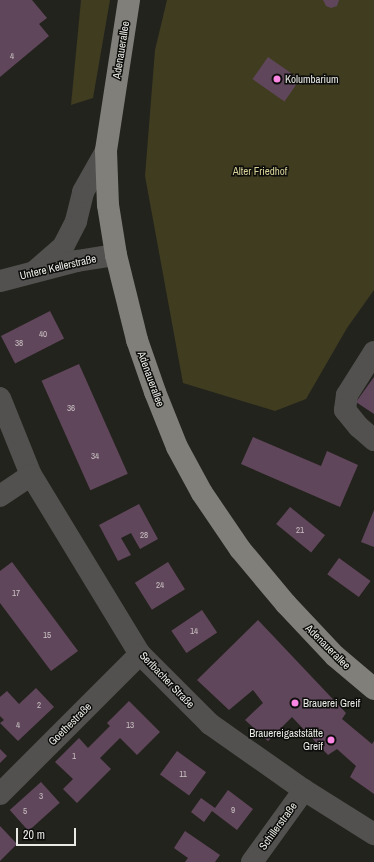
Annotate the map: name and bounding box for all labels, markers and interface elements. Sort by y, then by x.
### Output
street label: Adenauerallee [110,20,132,80]
house number: 4 [10,51,14,61]
place label: Kolumbarium [285,72,339,86]
marker: Kolumbarium [272,74,282,84]
park label: Alter Friedhof [233,164,287,178]
street label: Untere Kellerstraße [18,252,98,282]
house number: 40 [39,329,47,339]
house number: 38 [15,338,23,348]
street label: Adenauerallee [135,349,167,409]
house number: 36 [67,403,75,413]
house number: 34 [91,451,99,461]
house number: 21 [296,525,304,535]
house number: 28 [140,530,148,540]
house number: 24 [156,580,164,590]
house number: 17 [12,588,20,598]
street label: Adenauerallee [303,622,353,672]
house number: 14 [190,626,198,636]
house number: 15 [43,630,51,640]
street label: Serlbacher Straße [137,649,197,711]
place label: Brauerei Greif [303,696,360,710]
marker: Brauerei Greif [290,698,300,708]
house number: 2 [37,700,41,710]
street label: Goethestraße [46,700,94,748]
house number: 4 [16,720,20,730]
house number: 13 [126,720,134,730]
place label: Brauereigaststätte Greif [249,727,323,753]
marker: Brauereigaststätte Greif [326,735,336,745]
house number: 1 [72,751,76,761]
house number: 11 [179,769,187,779]
house number: 3 [39,791,43,801]
street label: Schillerstraße [256,800,300,852]
house number: 9 [231,805,235,815]
house number: 5 [23,806,27,816]
scale bar [18,820,78,846]
text: 20 m [23,827,45,843]

